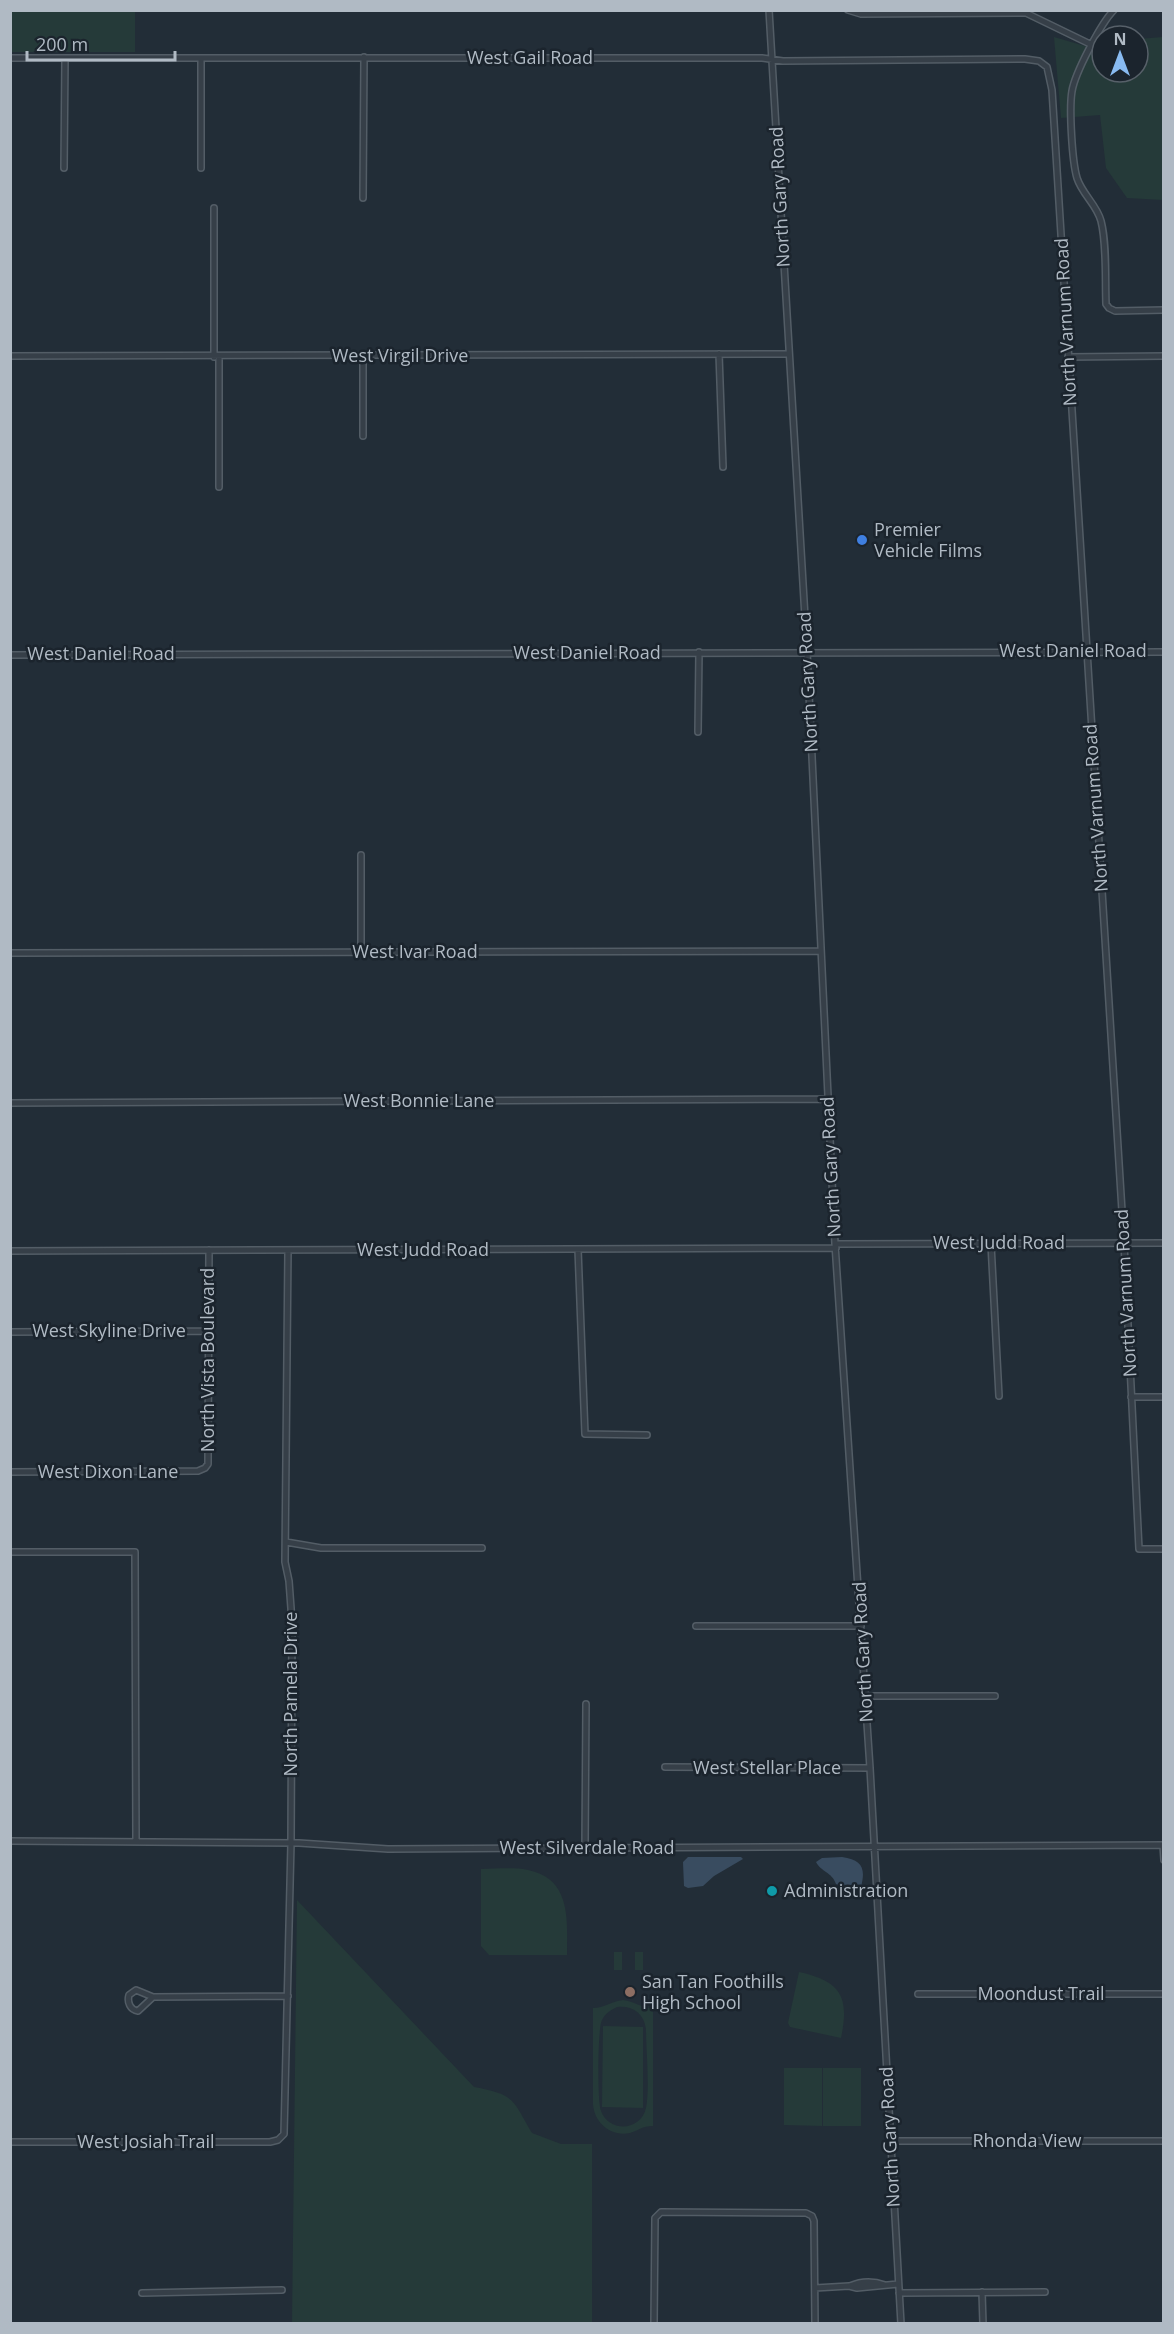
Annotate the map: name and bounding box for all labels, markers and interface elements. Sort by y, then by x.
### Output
scale bar [27,24,176,62]
north arrow [1090,24,1150,84]
text: N [1113,28,1127,50]
text: 200 m [36,32,88,56]
street label: West Gail Road [467,45,593,69]
street label: North Gary Road [763,126,795,268]
street label: North Varnum Road [1049,237,1081,407]
street label: West Virgil Drive [332,343,468,367]
place label: Premier Vehicle Films [874,517,982,562]
marker: Premier Vehicle Films [855,533,869,547]
street label: North Gary Road [791,611,823,753]
street label: West Daniel Road [999,638,1147,662]
street label: West Daniel Road [513,640,661,664]
street label: West Daniel Road [27,641,175,665]
street label: North Varnum Road [1077,723,1113,893]
street label: West Ivar Road [352,939,478,963]
street label: West Bonnie Lane [344,1088,494,1112]
street label: North Gary Road [814,1096,846,1238]
street label: North Varnum Road [1109,1208,1141,1378]
street label: West Judd Road [933,1230,1065,1254]
street label: West Judd Road [357,1237,489,1261]
street label: North Vista Boulevard [195,1268,219,1452]
street label: West Skyline Drive [32,1318,186,1342]
street label: West Dixon Lane [38,1459,178,1483]
street label: North Gary Road [846,1581,878,1723]
street label: North Pamela Drive [278,1612,302,1776]
street label: West Stellar Place [693,1755,841,1779]
street label: West Silverdale Road [499,1835,675,1859]
place label: Administration [784,1878,908,1902]
marker: Administration [765,1884,779,1898]
place label: San Tan Foothills High School [642,1969,784,2014]
street label: Moondust Trail [978,1981,1104,2005]
marker: San Tan Foothills High School [623,1985,637,1999]
street label: North Gary Road [873,2066,905,2208]
street label: Rhonda View [972,2128,1082,2152]
street label: West Josiah Trail [77,2129,215,2153]

